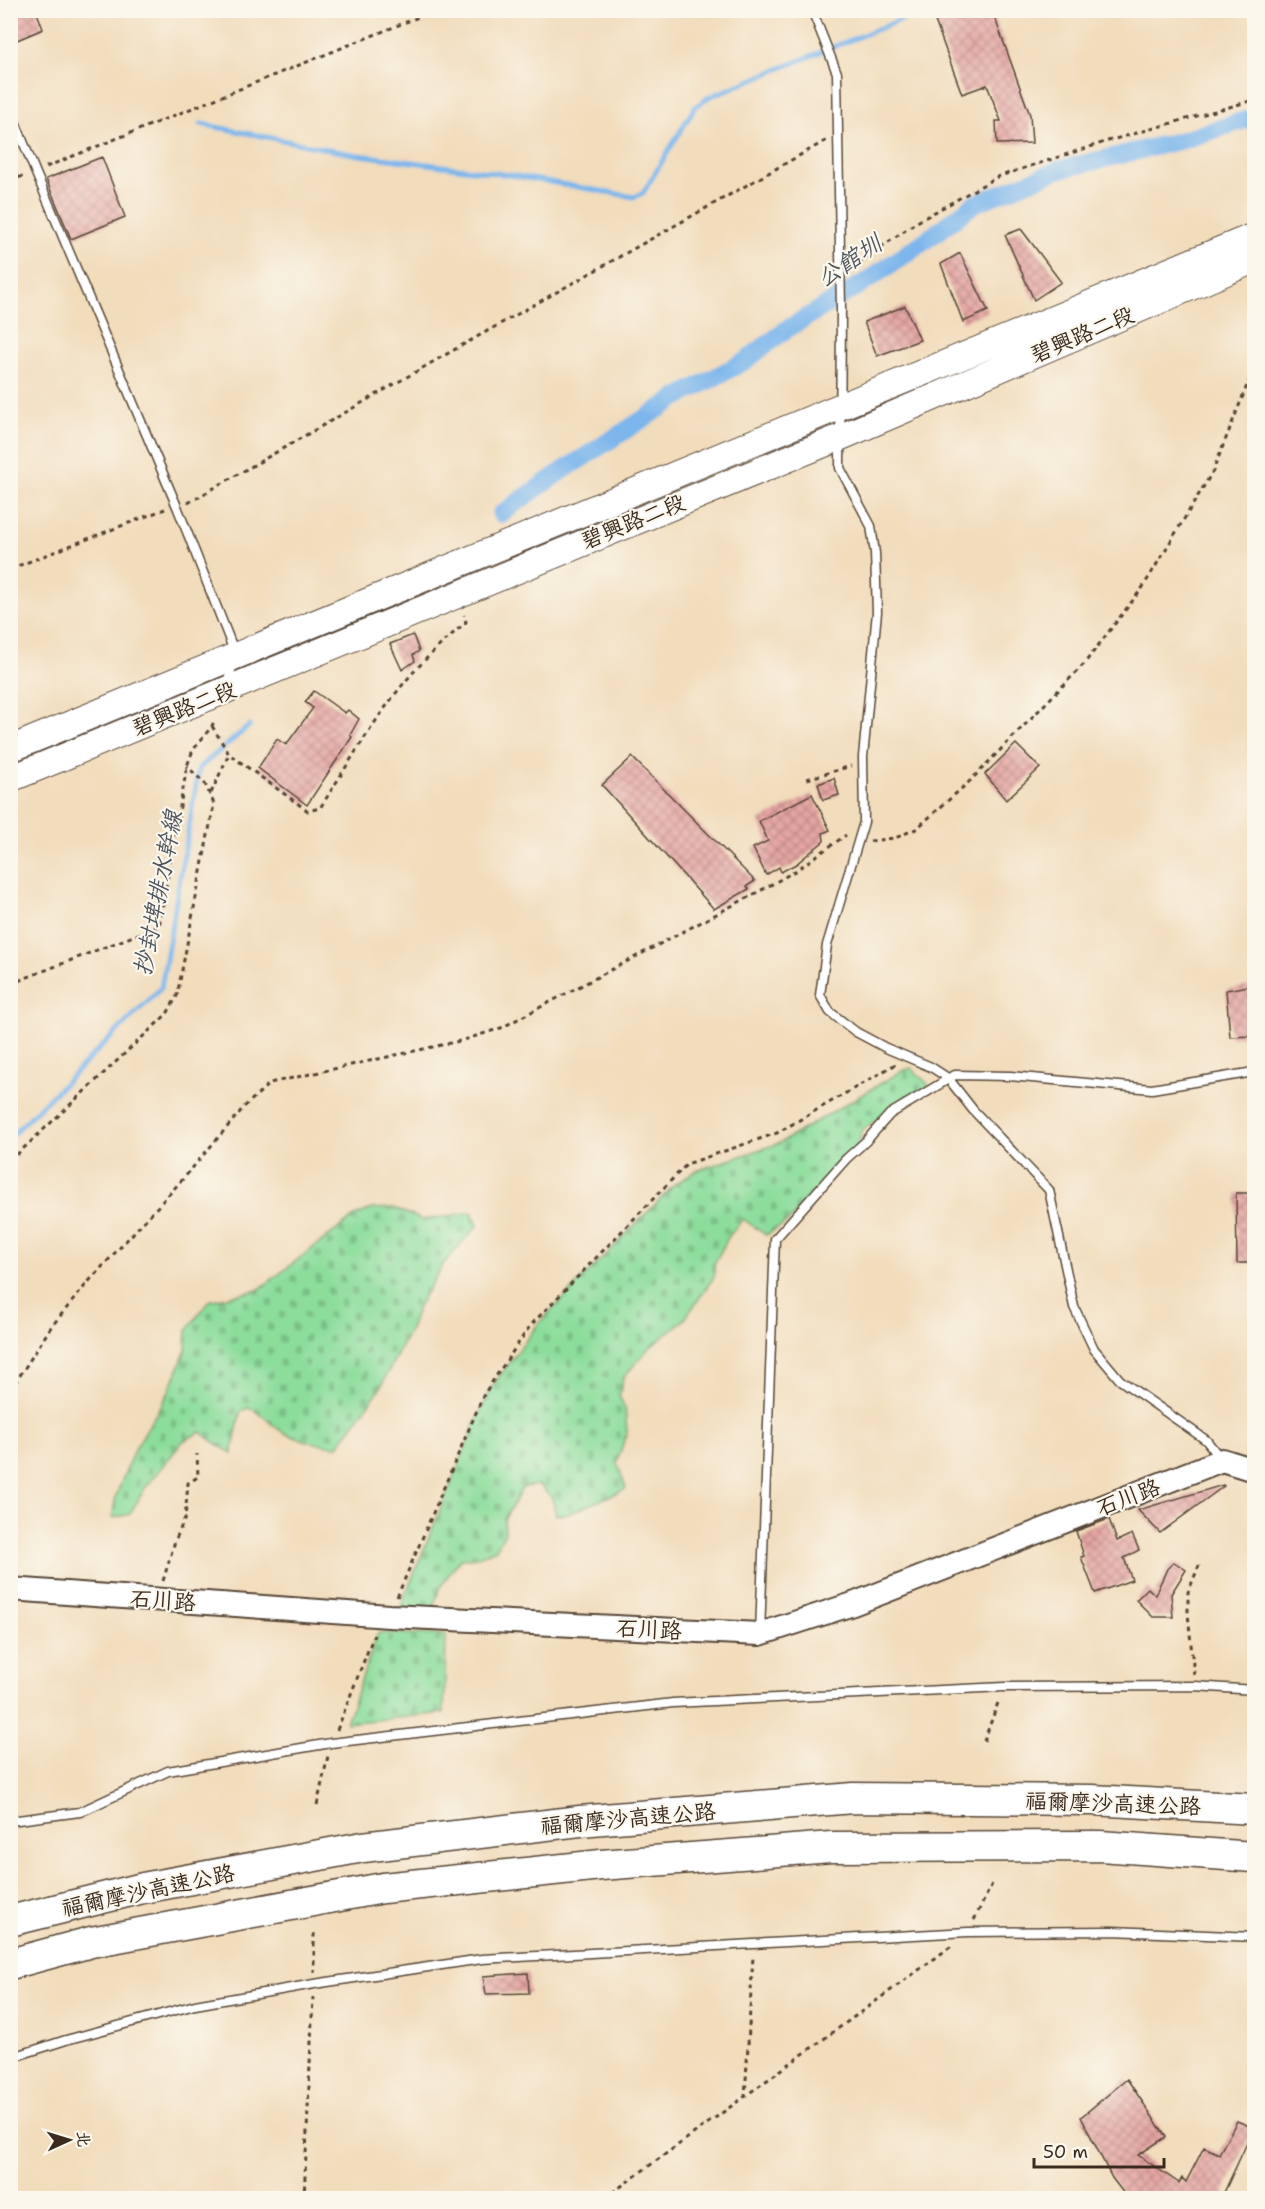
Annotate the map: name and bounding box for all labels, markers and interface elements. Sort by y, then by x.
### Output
water label: 公館圳 [810,226,890,294]
street label: 碧興路二段 [1026,300,1138,369]
street label: 碧興路二段 [577,487,690,556]
street label: 碧興路二段 [128,674,241,743]
water label: 抄封埤排水幹線 [126,806,190,979]
street label: 石川路 [1092,1472,1164,1523]
street label: 石川路 [129,1584,197,1617]
street label: 石川路 [615,1613,683,1646]
street label: 福爾摩沙高速公路 [1025,1786,1201,1821]
street label: 福爾摩沙高速公路 [539,1796,717,1841]
street label: 福爾摩沙高速公路 [59,1858,237,1923]
north arrow [39,2110,99,2170]
text: 北 [72,2130,94,2148]
scale bar [1034,2131,1164,2169]
text: 50 m [1043,2140,1088,2164]

